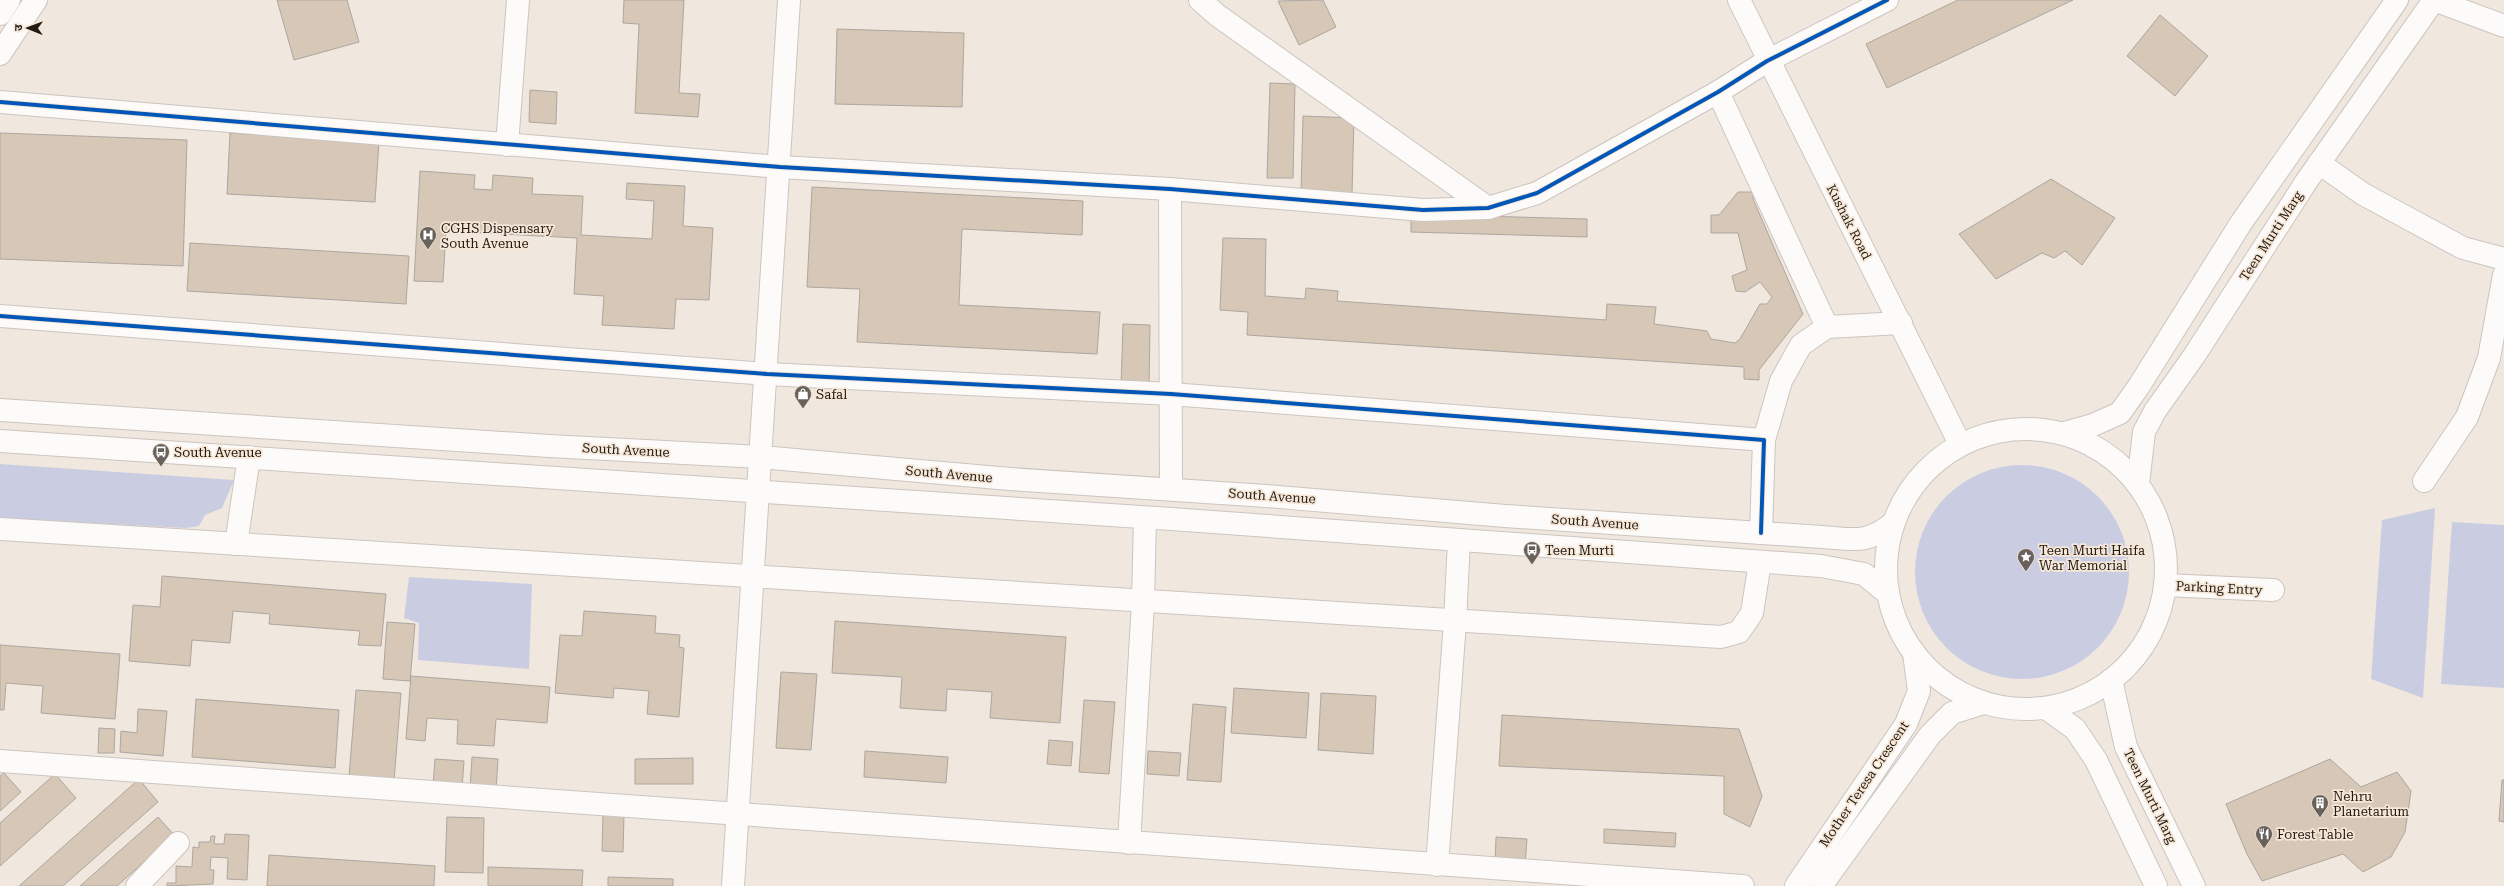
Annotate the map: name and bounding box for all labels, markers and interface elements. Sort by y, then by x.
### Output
north arrow [8,8,48,48]
text: उ [12,24,25,31]
street label: Kushak Road [1824,182,1875,263]
street label: Teen Murti Marg [2236,188,2306,284]
place label: CGHS Dispensary South Avenue [441,221,554,251]
hospital icon: CGHS Dispensary South Avenue [418,225,438,250]
shop icon: Safal [793,384,813,409]
place label: Safal [816,387,847,402]
street label: South Avenue [582,440,670,460]
bus stop icon: South Avenue [151,442,171,467]
place label: South Avenue [174,445,262,460]
street label: South Avenue [905,463,993,485]
street label: South Avenue [1228,485,1316,507]
street label: South Avenue [1551,511,1639,533]
bus stop icon: Teen Murti [1522,540,1542,565]
place label: Teen Murti [1545,543,1614,558]
place label: Teen Murti Haifa War Memorial [2039,543,2145,573]
place icon: Teen Murti Haifa War Memorial [2016,547,2036,572]
street label: Parking Entry [2175,578,2263,598]
street label: Mother Teresa Crescent [1816,718,1912,850]
street label: Teen Murti Marg [2120,746,2180,847]
place label: Nehru Planetarium [2333,789,2409,819]
building icon: Nehru Planetarium [2310,793,2330,818]
restaurant icon: Forest Table [2254,824,2274,849]
place label: Forest Table [2277,827,2353,842]

